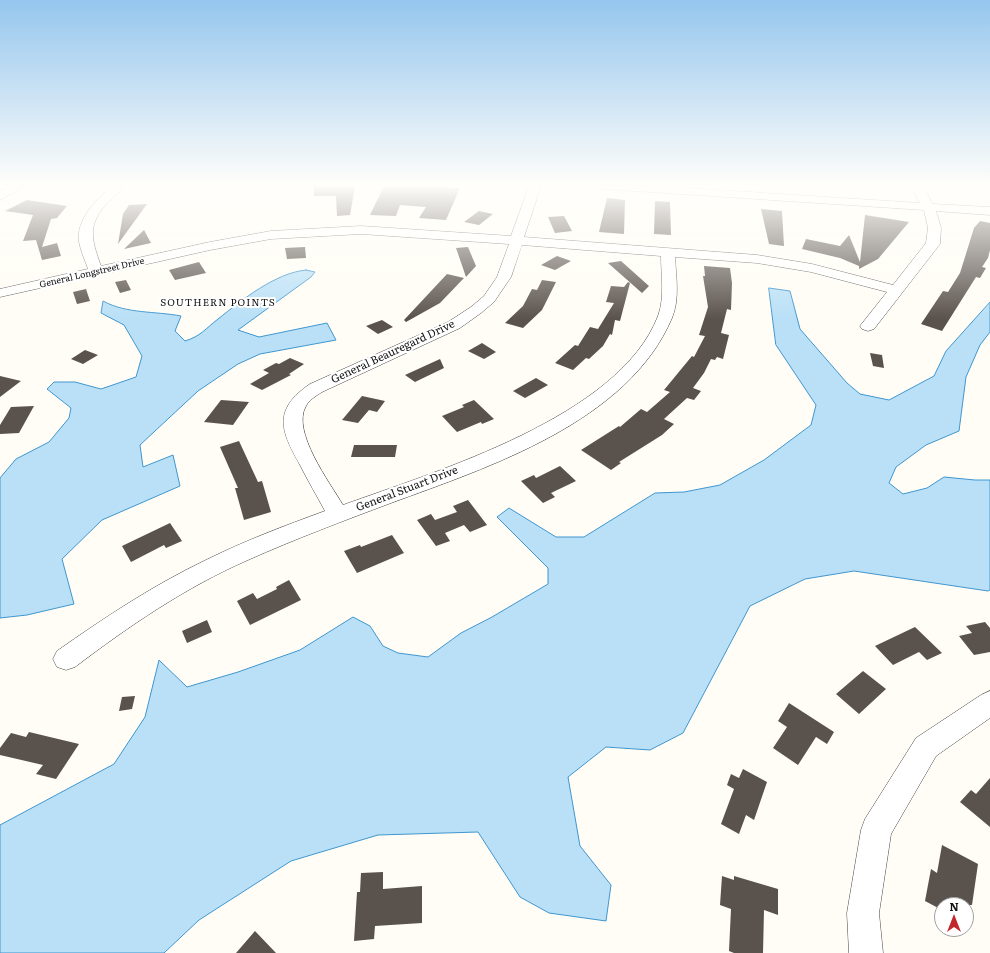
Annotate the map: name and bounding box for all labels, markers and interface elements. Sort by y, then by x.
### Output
street label: General Longstreet Drive [38,256,146,290]
district label: SOUTHERN POINTS [160,297,276,309]
street label: General Beauregard Drive [329,318,457,386]
street label: General Stuart Drive [354,463,460,515]
north arrow [934,897,974,937]
text: N [949,898,959,914]

